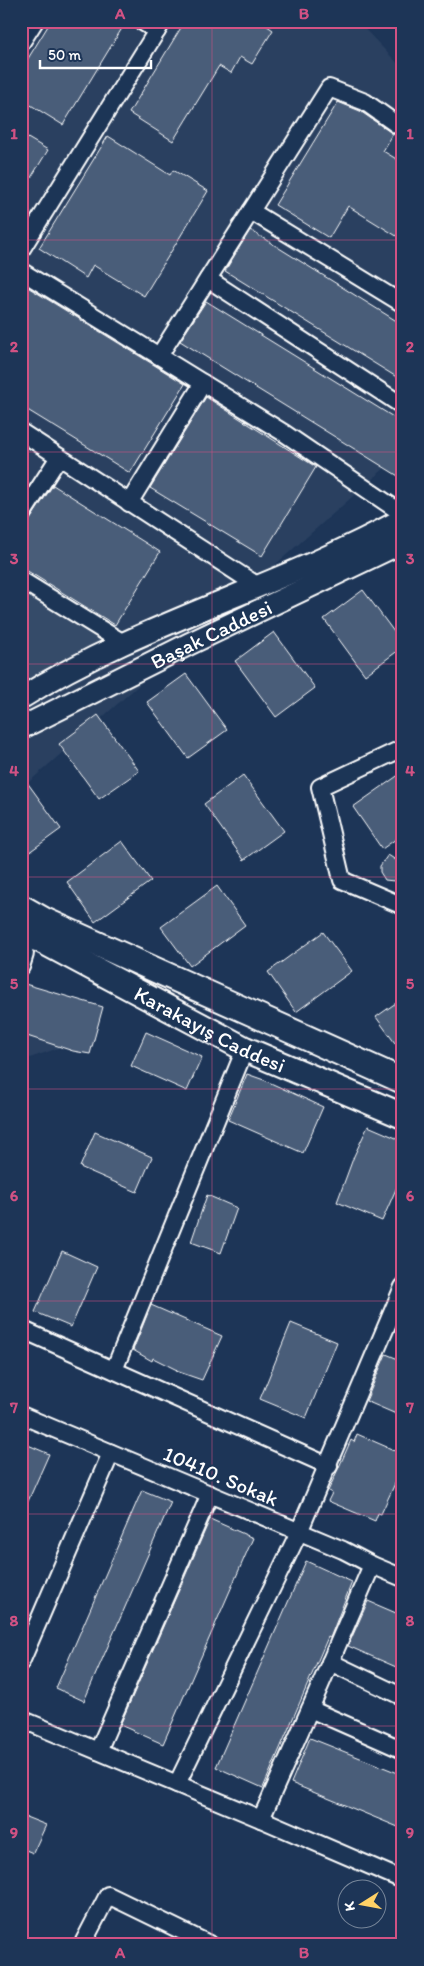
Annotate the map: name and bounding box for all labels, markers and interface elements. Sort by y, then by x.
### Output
text: A [114,4,126,23]
text: B [299,4,310,23]
scale bar [40,38,151,70]
text: 50 m [48,46,81,64]
text: 1 [10,124,18,143]
text: 1 [406,124,414,143]
text: 2 [10,337,19,356]
text: 2 [406,337,415,356]
text: 3 [10,549,19,568]
text: 3 [406,549,415,568]
street label: Başak Caddesi [146,594,276,674]
text: 4 [9,761,19,780]
text: 4 [405,761,415,780]
text: 5 [10,974,19,993]
text: 5 [406,974,415,993]
street label: Karakayış Caddesi [130,980,289,1077]
text: 6 [10,1186,19,1205]
text: 6 [406,1186,415,1205]
text: 7 [9,1398,18,1417]
text: 7 [405,1398,414,1417]
street label: 10410. Sokak [160,1441,282,1512]
text: 8 [10,1611,19,1630]
text: 8 [406,1611,415,1630]
text: 9 [10,1823,18,1842]
text: 9 [406,1823,414,1842]
north arrow [336,1878,386,1928]
text: K [340,1899,359,1912]
text: A [114,1943,126,1962]
text: B [299,1943,310,1962]

